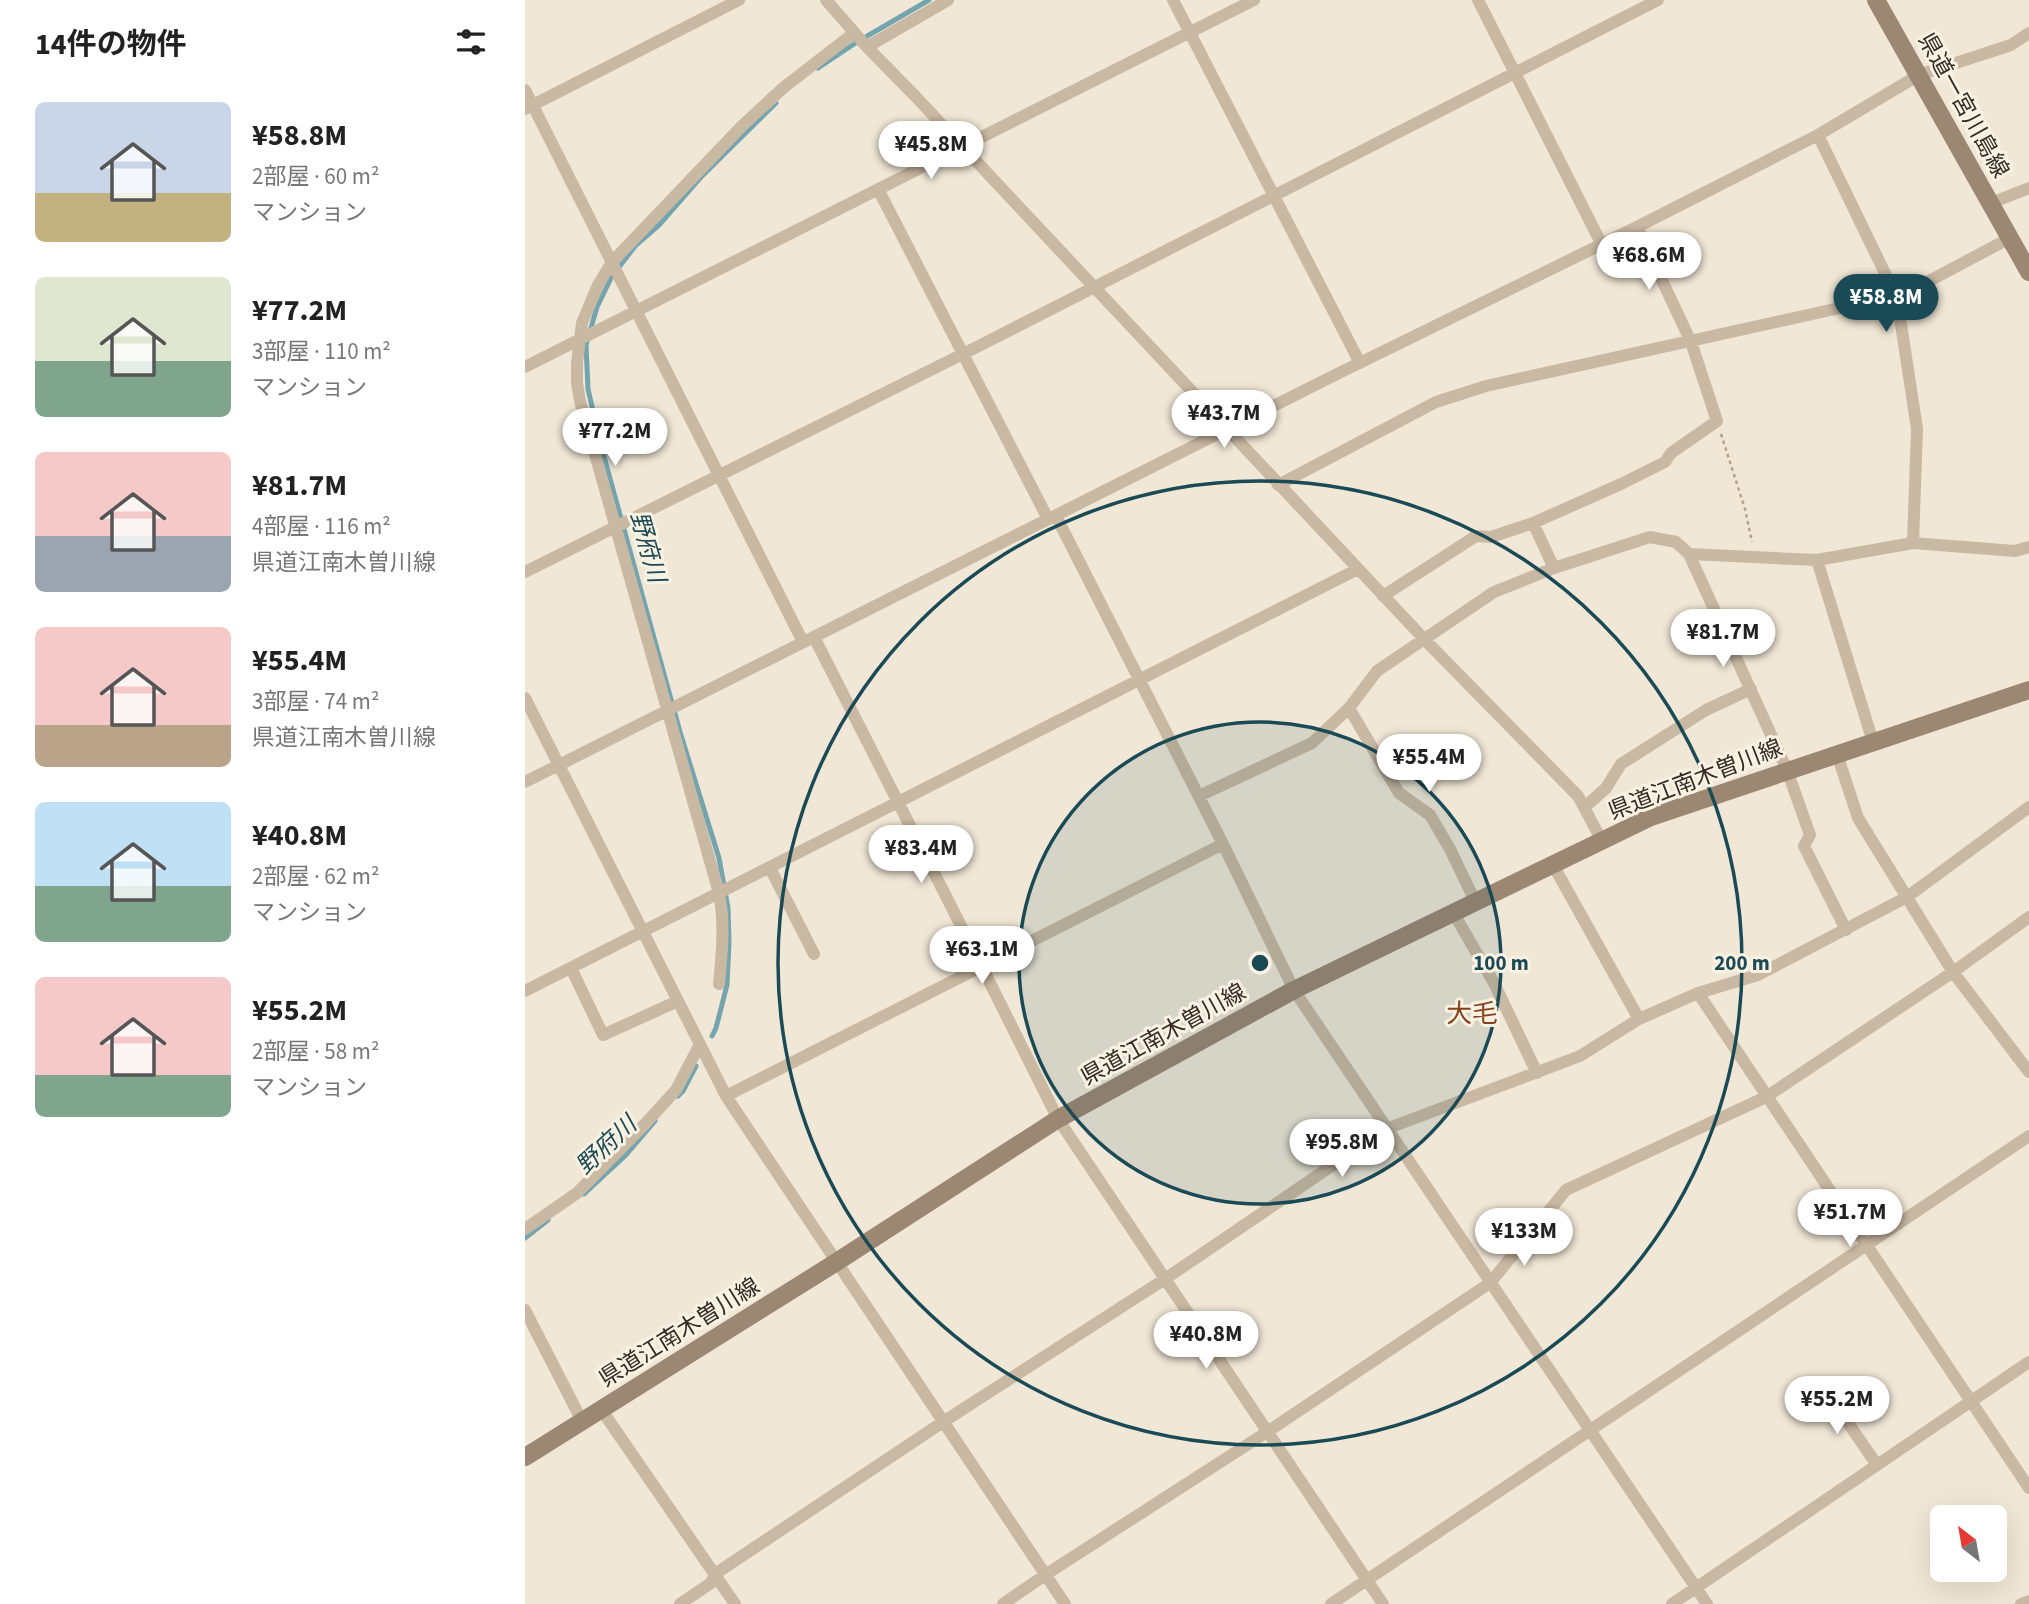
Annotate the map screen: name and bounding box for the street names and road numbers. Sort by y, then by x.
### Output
street label: 県道一宮川島線 [1910,27,2017,184]
street label: 県道江南木曽川線 [1603,731,1787,828]
street label: 県道江南木曽川線 [1075,975,1252,1093]
street label: 県道江南木曽川線 [593,1270,766,1395]

